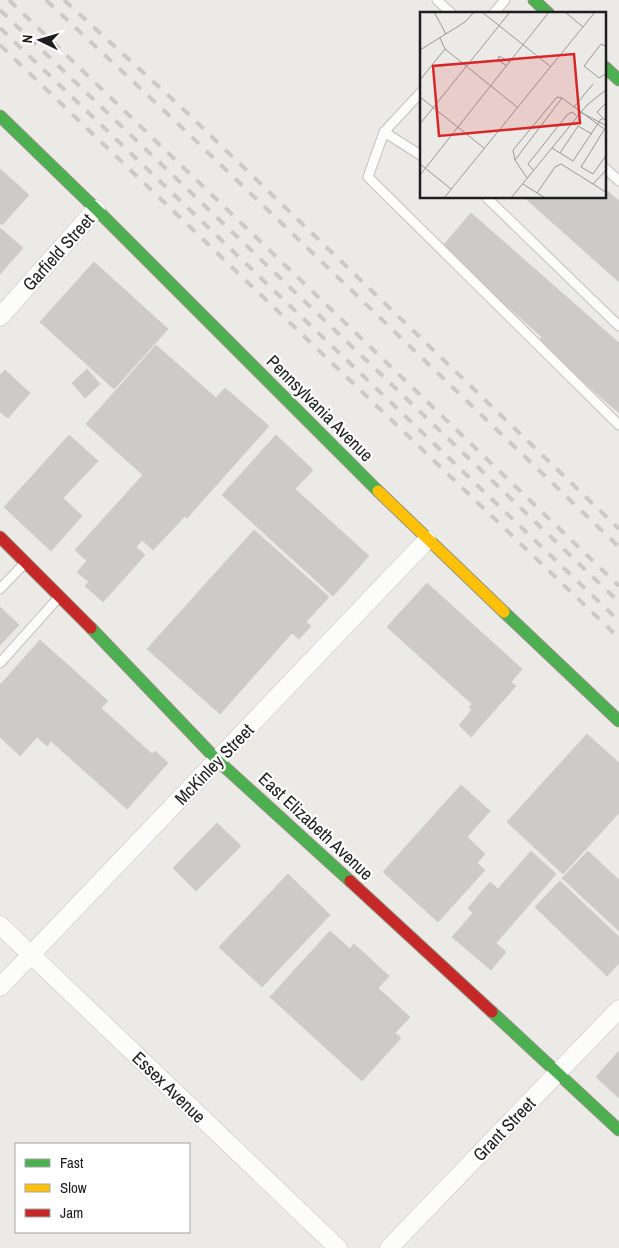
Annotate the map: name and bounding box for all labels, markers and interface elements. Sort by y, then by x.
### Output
inset map [420,12,606,199]
north arrow [15,15,65,65]
text: N [18,34,36,44]
street label: Garfield Street [17,208,99,296]
street label: Pennsylvania Avenue [261,349,379,467]
street label: McKinley Street [169,718,259,810]
street label: East Elizabeth Avenue [253,766,379,886]
street label: Essex Avenue [127,1046,211,1128]
street label: Grant Street [467,1091,541,1167]
legend [15,1143,190,1233]
text: Fast [60,1152,84,1173]
text: Slow [60,1177,87,1198]
text: Jam [60,1202,83,1223]

